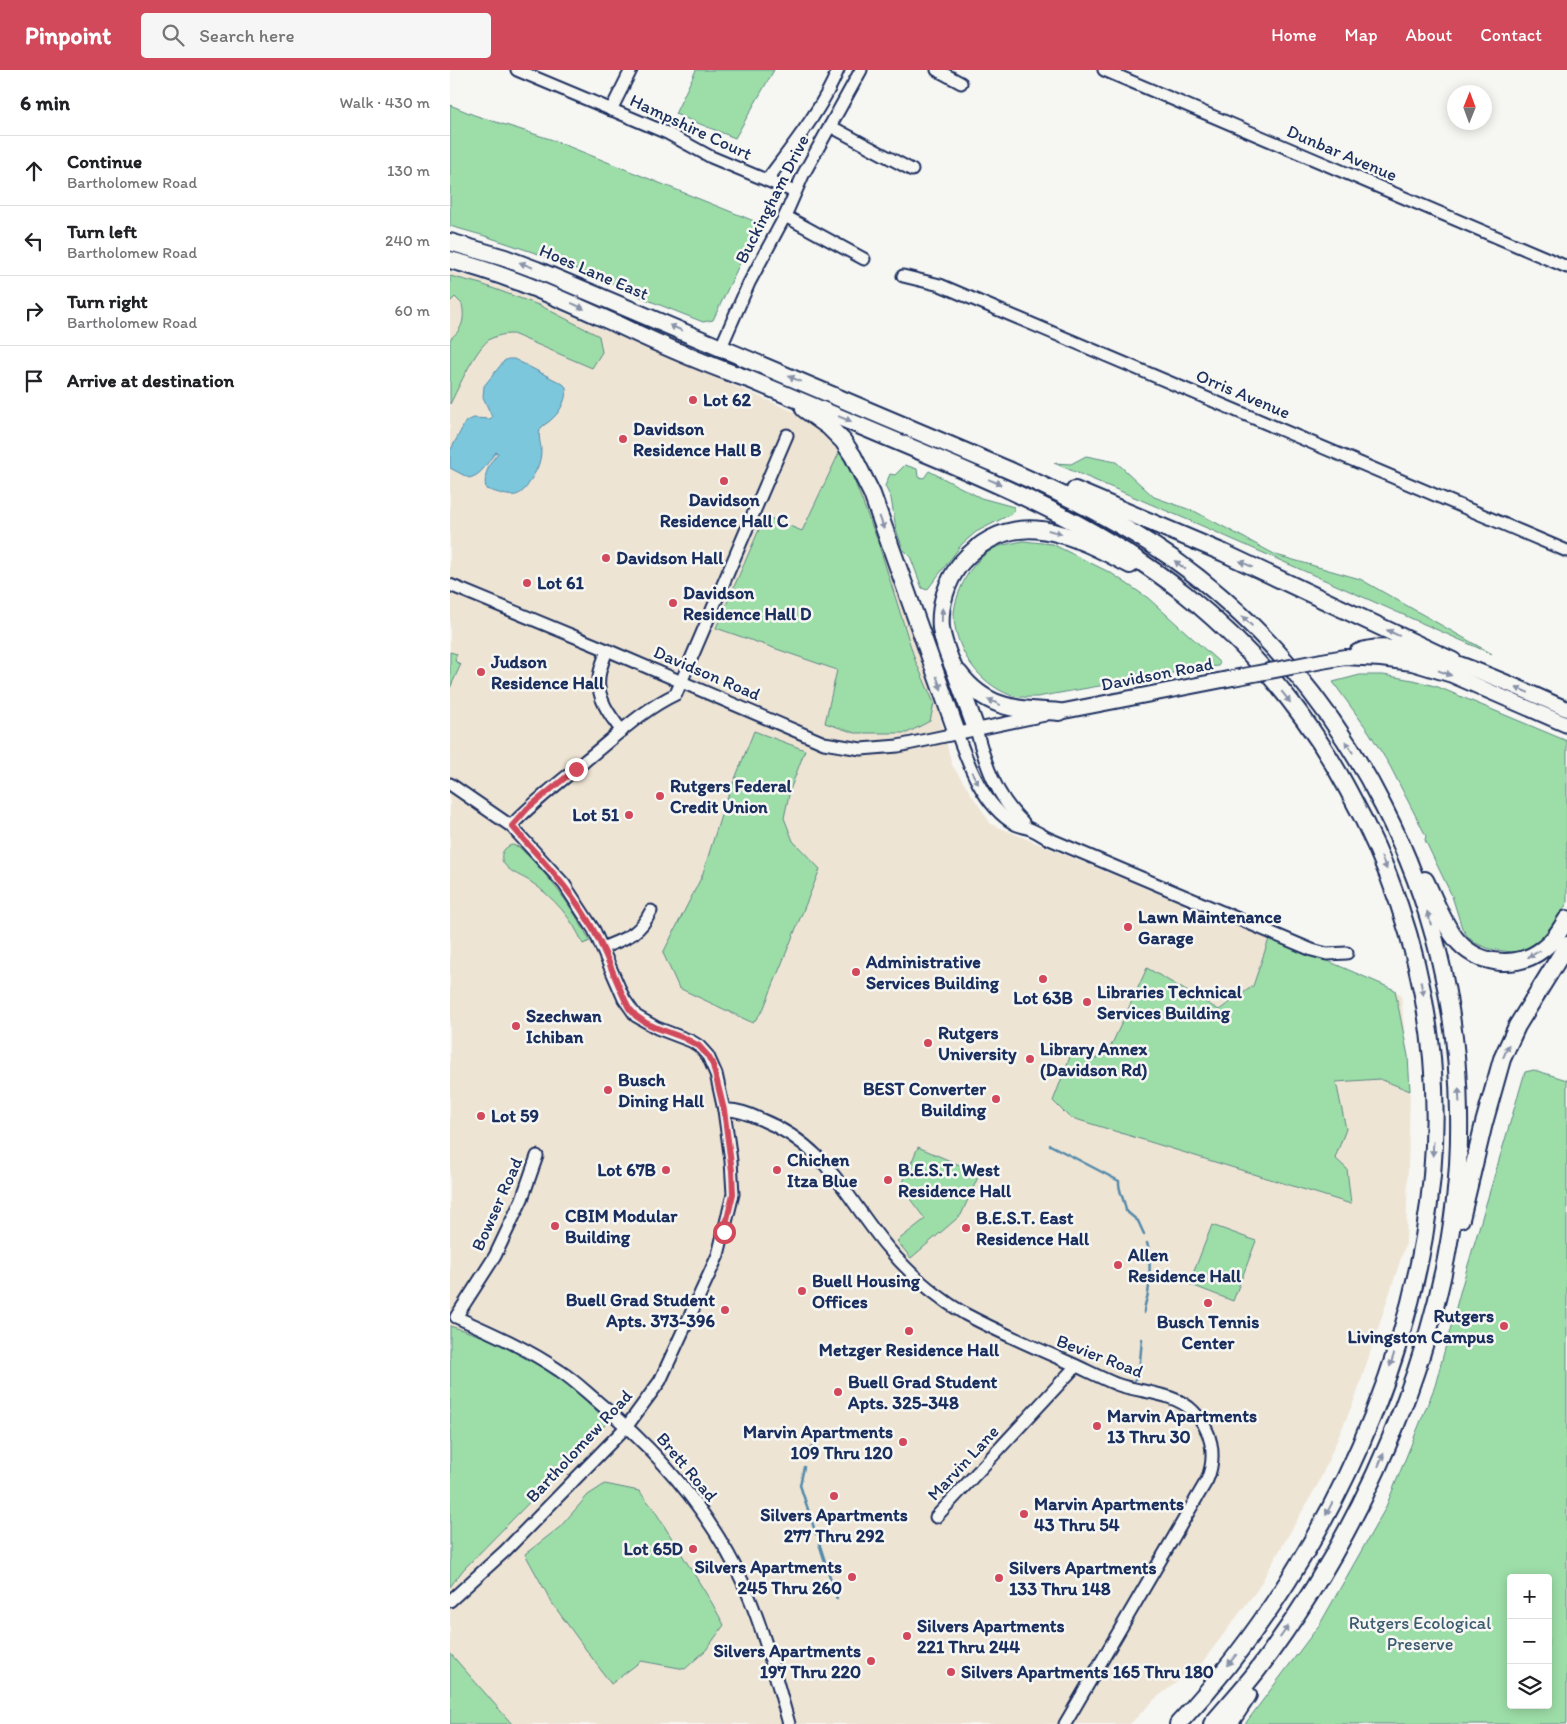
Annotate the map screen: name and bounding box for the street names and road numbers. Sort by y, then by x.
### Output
street label: Hampshire Court [626,89,756,165]
street label: Dunbar Avenue [1283,120,1401,186]
street label: Buckingham Drive [730,131,814,267]
street label: Hoes Lane East [536,239,652,305]
street label: Orris Avenue [1193,364,1293,424]
street label: Davidson Road [650,641,764,705]
street label: Davidson Road [1099,652,1215,696]
street label: Bowser Road [467,1154,527,1254]
street label: Bevier Road [1053,1329,1147,1383]
street label: Bartholomew Road [521,1385,637,1507]
street label: Marvin Lane [923,1421,1003,1505]
street label: Brett Road [652,1428,722,1506]

